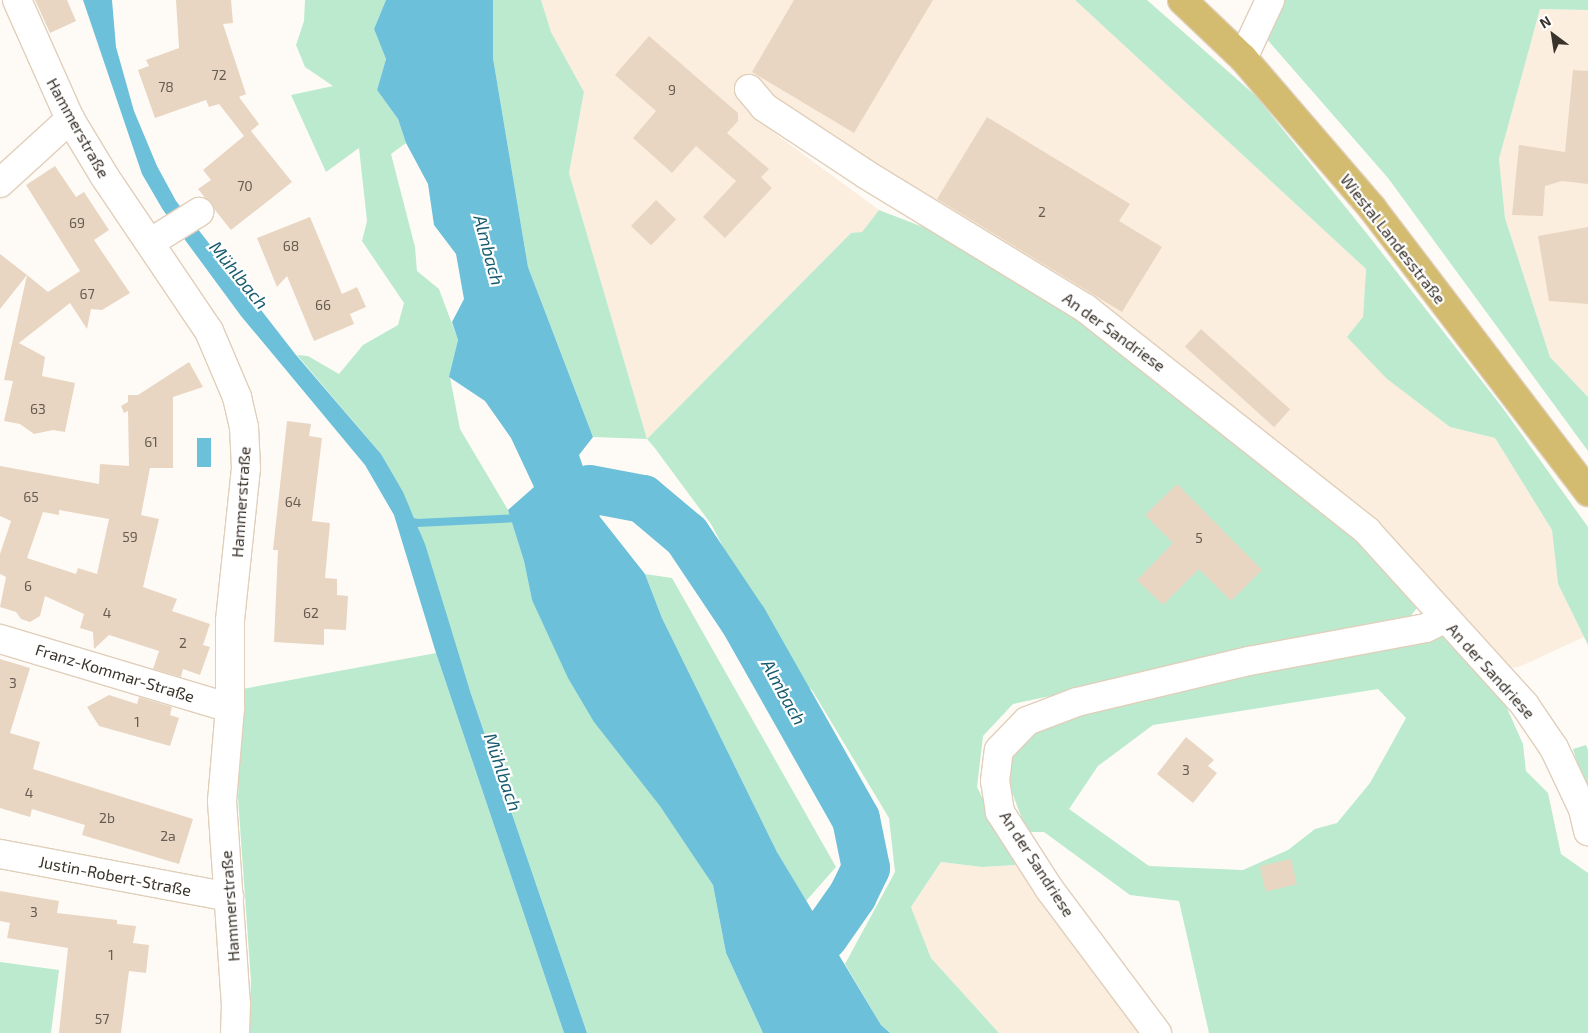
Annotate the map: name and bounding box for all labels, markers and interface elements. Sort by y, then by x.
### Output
north arrow [1528,10,1578,60]
text: N [1536,12,1554,32]
house number: 72 [211,67,227,83]
street label: Hammerstraße [43,75,113,181]
house number: 78 [158,79,174,95]
house number: 9 [668,82,676,98]
street label: Wiestal Landesstraße [1336,170,1450,308]
house number: 70 [237,178,253,194]
house number: 2 [1038,204,1046,220]
water label: Almbach [469,213,509,287]
house number: 69 [69,215,85,231]
water label: Mühlbach [205,237,273,313]
house number: 68 [283,238,299,254]
house number: 67 [79,286,95,302]
street label: An der Sandriese [1059,288,1169,376]
house number: 66 [315,297,331,313]
house number: 63 [30,401,46,417]
house number: 61 [144,434,158,450]
street label: Hammerstraße [228,446,254,558]
house number: 65 [23,489,39,505]
house number: 64 [285,494,301,510]
house number: 59 [122,529,138,545]
house number: 5 [1195,530,1203,546]
house number: 6 [24,578,32,594]
house number: 4 [103,605,111,621]
house number: 62 [303,605,319,621]
street label: An der Sandriese [1443,619,1539,723]
house number: 2 [179,635,187,651]
street label: Franz-Kommar-Straße [33,640,197,706]
water label: Almbach [757,655,811,729]
house number: 3 [9,675,17,691]
house number: 1 [134,714,140,730]
water label: Mühlbach [480,730,526,814]
house number: 3 [1182,762,1190,778]
house number: 4 [25,785,33,801]
street label: An der Sandriese [996,807,1078,921]
house number: 2b [99,810,115,826]
house number: 2a [160,828,176,844]
street label: Hammerstraße [217,850,243,962]
street label: Justin-Robert-Straße [37,852,193,900]
house number: 3 [30,904,38,920]
house number: 1 [108,947,114,963]
house number: 57 [95,1011,109,1027]

